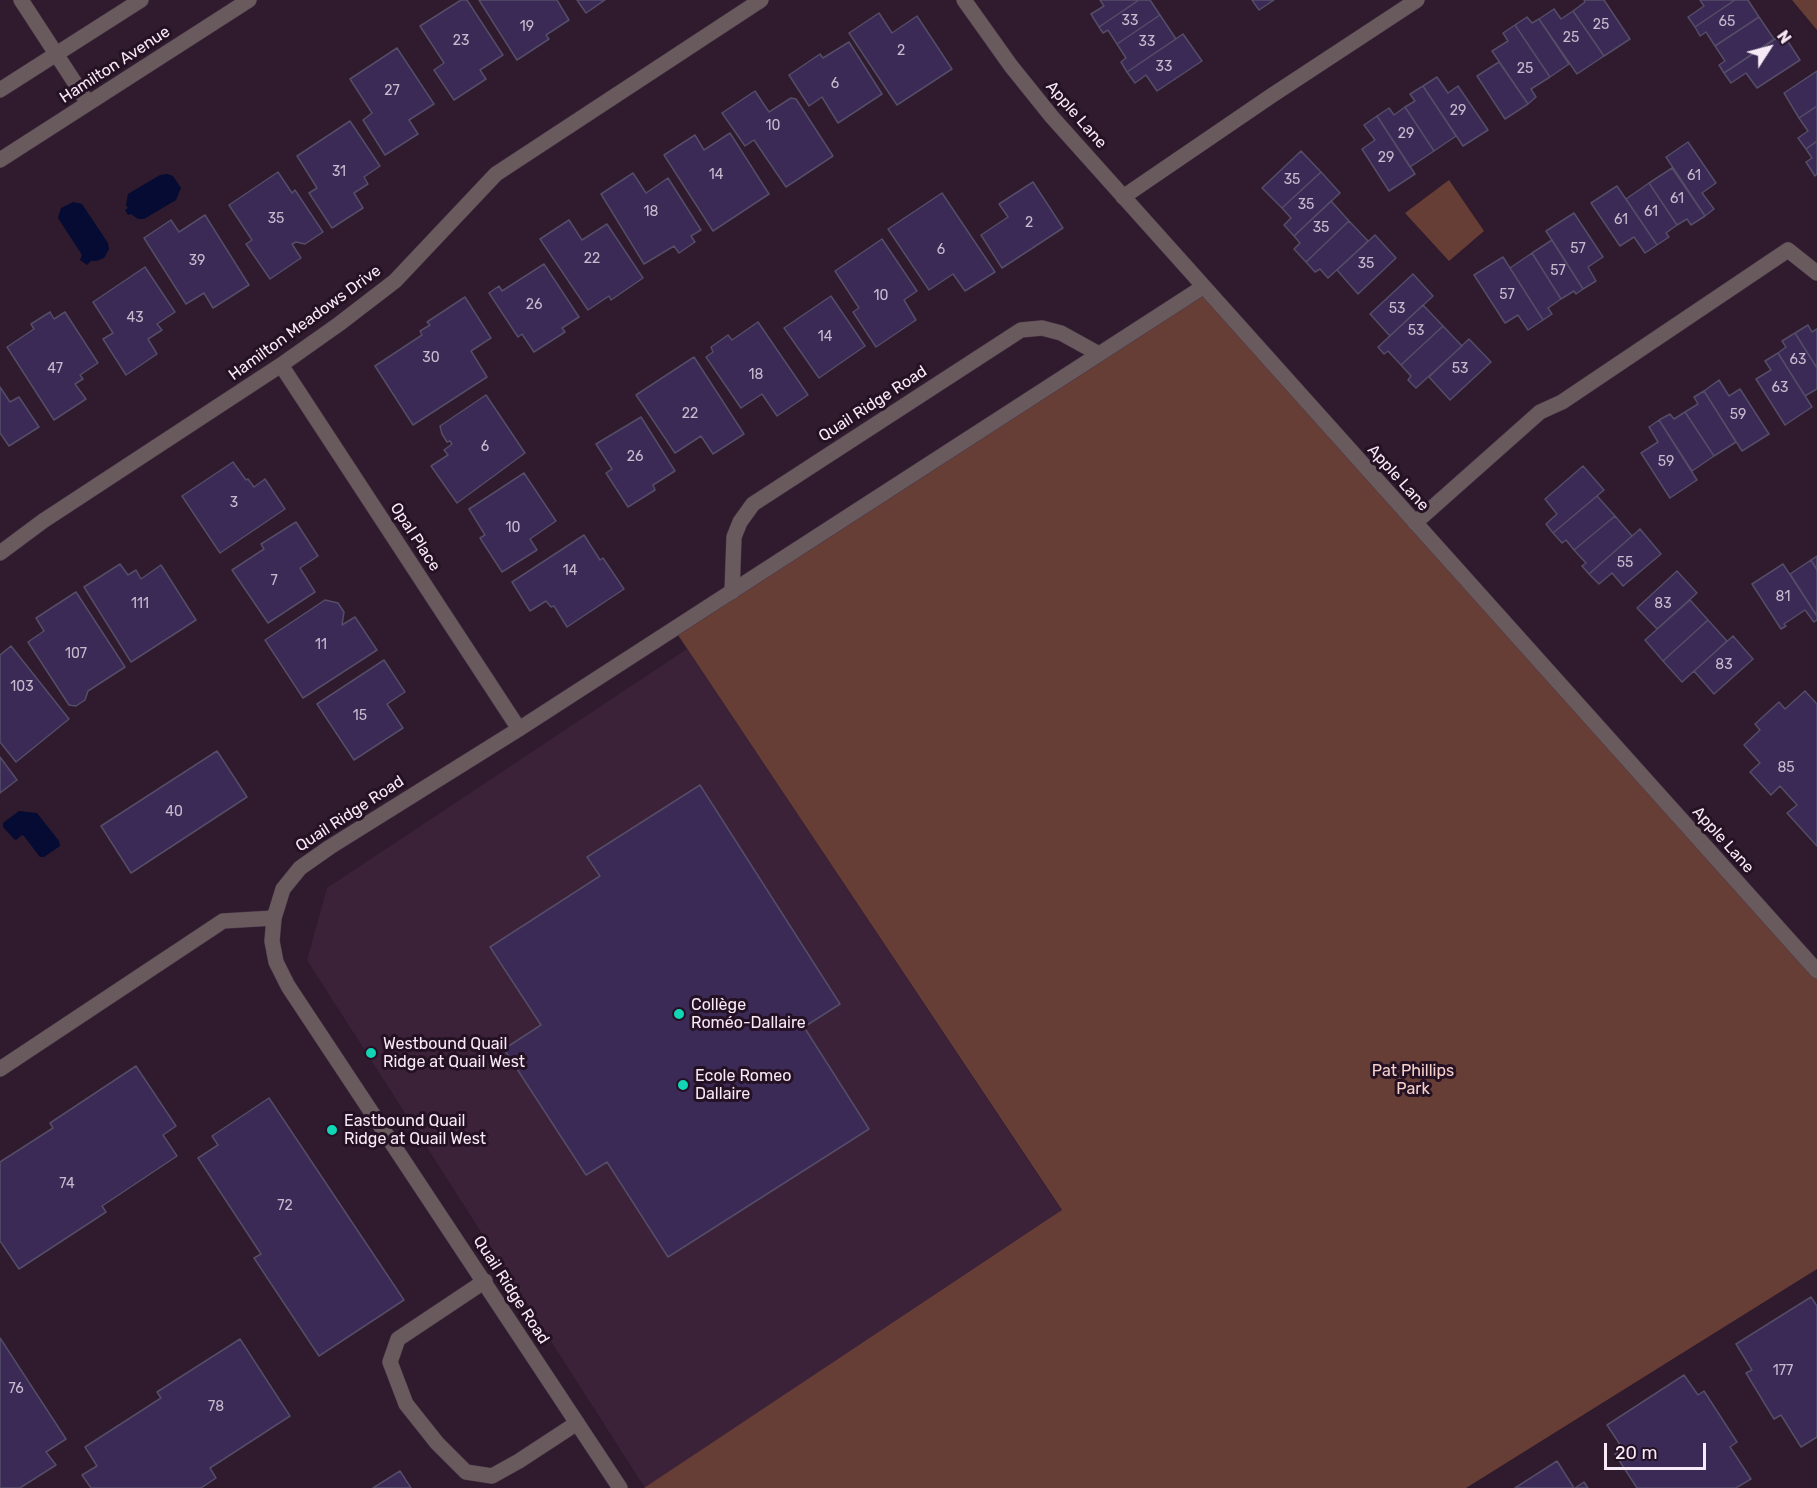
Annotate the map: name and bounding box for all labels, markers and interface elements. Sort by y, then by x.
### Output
house number: 33 [1122,13,1138,29]
house number: 65 [1719,14,1735,30]
house number: 25 [1593,17,1609,33]
north arrow [1739,18,1799,78]
house number: 19 [520,19,534,35]
street label: Hamilton Avenue [56,22,174,108]
text: N [1773,27,1795,47]
house number: 25 [1563,30,1579,46]
house number: 23 [453,33,469,49]
house number: 33 [1139,34,1155,50]
house number: 2 [897,43,905,59]
house number: 33 [1156,59,1172,75]
house number: 25 [1517,61,1533,77]
house number: 6 [831,76,839,92]
street label: Apple Lane [1042,77,1110,153]
house number: 27 [384,83,400,99]
house number: 29 [1450,103,1466,119]
house number: 10 [766,118,780,134]
house number: 29 [1398,126,1414,142]
house number: 29 [1378,150,1394,166]
house number: 31 [332,164,346,180]
house number: 14 [709,167,723,183]
house number: 61 [1687,168,1701,184]
house number: 35 [1284,172,1300,188]
house number: 61 [1670,191,1684,207]
house number: 35 [1298,197,1314,213]
house number: 18 [644,204,658,220]
house number: 61 [1644,204,1658,220]
house number: 35 [268,211,284,227]
house number: 61 [1614,212,1628,228]
house number: 2 [1025,215,1033,231]
house number: 35 [1313,220,1329,236]
house number: 57 [1570,241,1586,257]
house number: 6 [937,242,945,258]
house number: 22 [584,251,600,267]
house number: 39 [189,253,205,269]
house number: 35 [1358,256,1374,272]
street label: Hamilton Meadows Drive [225,261,385,385]
house number: 57 [1550,263,1566,279]
house number: 57 [1499,287,1515,303]
house number: 10 [874,288,888,304]
house number: 26 [526,297,542,313]
house number: 53 [1389,301,1405,317]
house number: 43 [126,310,144,326]
house number: 53 [1408,323,1424,339]
house number: 14 [818,329,832,345]
house number: 30 [422,350,440,366]
house number: 63 [1790,352,1806,368]
house number: 47 [47,361,63,377]
house number: 53 [1452,361,1468,377]
street label: Quail Ridge Road [815,362,931,446]
house number: 18 [749,367,763,383]
house number: 63 [1772,380,1788,396]
house number: 22 [682,406,698,422]
house number: 59 [1730,407,1746,423]
house number: 6 [481,439,489,455]
street label: Apple Lane [1363,441,1433,515]
house number: 26 [627,449,643,465]
house number: 59 [1658,454,1674,470]
house number: 3 [230,495,238,511]
street label: Opal Place [386,499,444,575]
house number: 10 [506,520,520,536]
house number: 55 [1617,555,1633,571]
house number: 14 [563,563,577,579]
house number: 7 [270,573,278,589]
house number: 81 [1776,589,1790,605]
house number: 111 [131,596,149,612]
house number: 83 [1654,596,1672,612]
house number: 11 [315,637,327,653]
house number: 107 [65,646,87,662]
house number: 83 [1715,657,1733,673]
house number: 103 [10,679,34,695]
house number: 15 [353,708,367,724]
house number: 85 [1777,760,1795,776]
street label: Quail Ridge Road [292,772,408,856]
street label: Apple Lane [1688,803,1758,877]
house number: 40 [165,804,183,820]
place label: Collège Roméo-Dallaire [691,995,806,1033]
marker: Collège Roméo-Dallaire [672,1007,686,1021]
place label: Westbound Quail Ridge at Quail West [383,1034,525,1072]
marker: Westbound Quail Ridge at Quail West [364,1046,378,1060]
park label: Pat Phillips Park [1372,1061,1454,1099]
place label: Ecole Romeo Dallaire [695,1066,791,1104]
marker: Ecole Romeo Dallaire [676,1078,690,1092]
place label: Eastbound Quail Ridge at Quail West [344,1111,486,1149]
marker: Eastbound Quail Ridge at Quail West [325,1123,339,1137]
house number: 74 [59,1176,75,1192]
house number: 72 [277,1198,293,1214]
street label: Quail Ridge Road [469,1232,553,1348]
house number: 177 [1773,1363,1793,1379]
house number: 76 [8,1381,24,1397]
house number: 78 [208,1399,224,1415]
scale bar [1607,1431,1709,1469]
text: 20 m [1615,1442,1657,1464]

